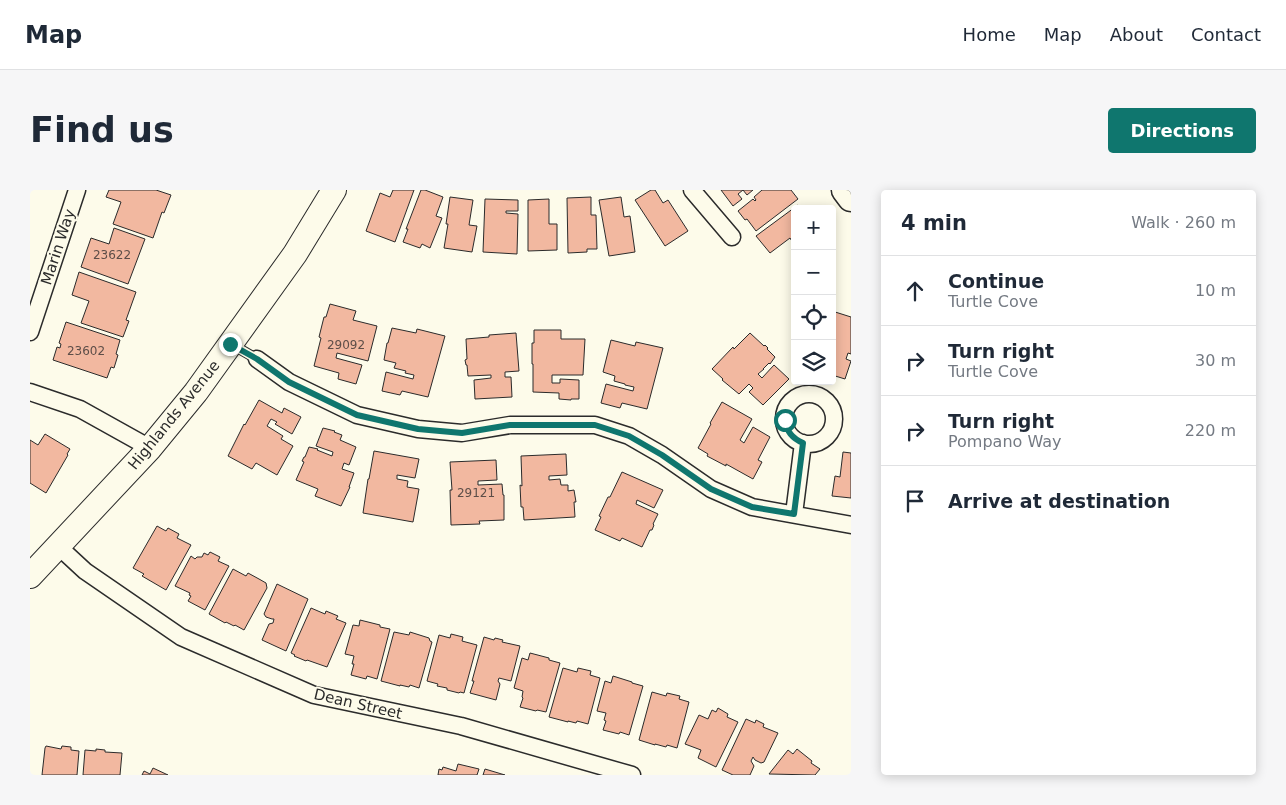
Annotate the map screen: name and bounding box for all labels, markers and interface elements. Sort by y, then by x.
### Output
text: Map [25,21,82,49]
text: Home [963,24,1016,45]
text: Map [1044,24,1082,45]
text: About [1110,24,1163,45]
text: Contact [1191,24,1261,45]
button: Directions [1108,108,1256,153]
text: Find us [30,110,174,150]
map controls [791,205,836,385]
button: + [791,205,836,250]
street label: Marin Way [37,207,79,287]
text: 4 min [901,211,967,235]
text: Walk · 260 m [1131,213,1236,232]
house number: 23622 [93,248,131,262]
button: − [791,250,836,295]
text: Continue [948,270,1044,292]
icon: ahead [901,277,929,305]
text: 10 m [1195,281,1236,300]
text: Turtle Cove [948,292,1038,311]
button: locate [791,295,836,340]
route end [219,333,242,356]
house number: 29092 [327,338,365,352]
button: layers [791,340,836,385]
text: Turn right [948,340,1054,362]
house number: 23602 [67,344,105,358]
icon: right [901,347,929,375]
text: 30 m [1195,351,1236,370]
street label: Highlands Avenue [124,357,224,473]
text: Turtle Cove [948,362,1038,381]
route start [774,409,797,432]
text: Turn right [948,410,1054,432]
icon: right [901,417,929,445]
text: 220 m [1185,421,1236,440]
text: Pompano Way [948,432,1062,451]
house number: 29121 [457,486,495,500]
icon: arrive [901,487,929,515]
text: Arrive at destination [948,490,1170,512]
street label: Dean Street [312,685,404,723]

